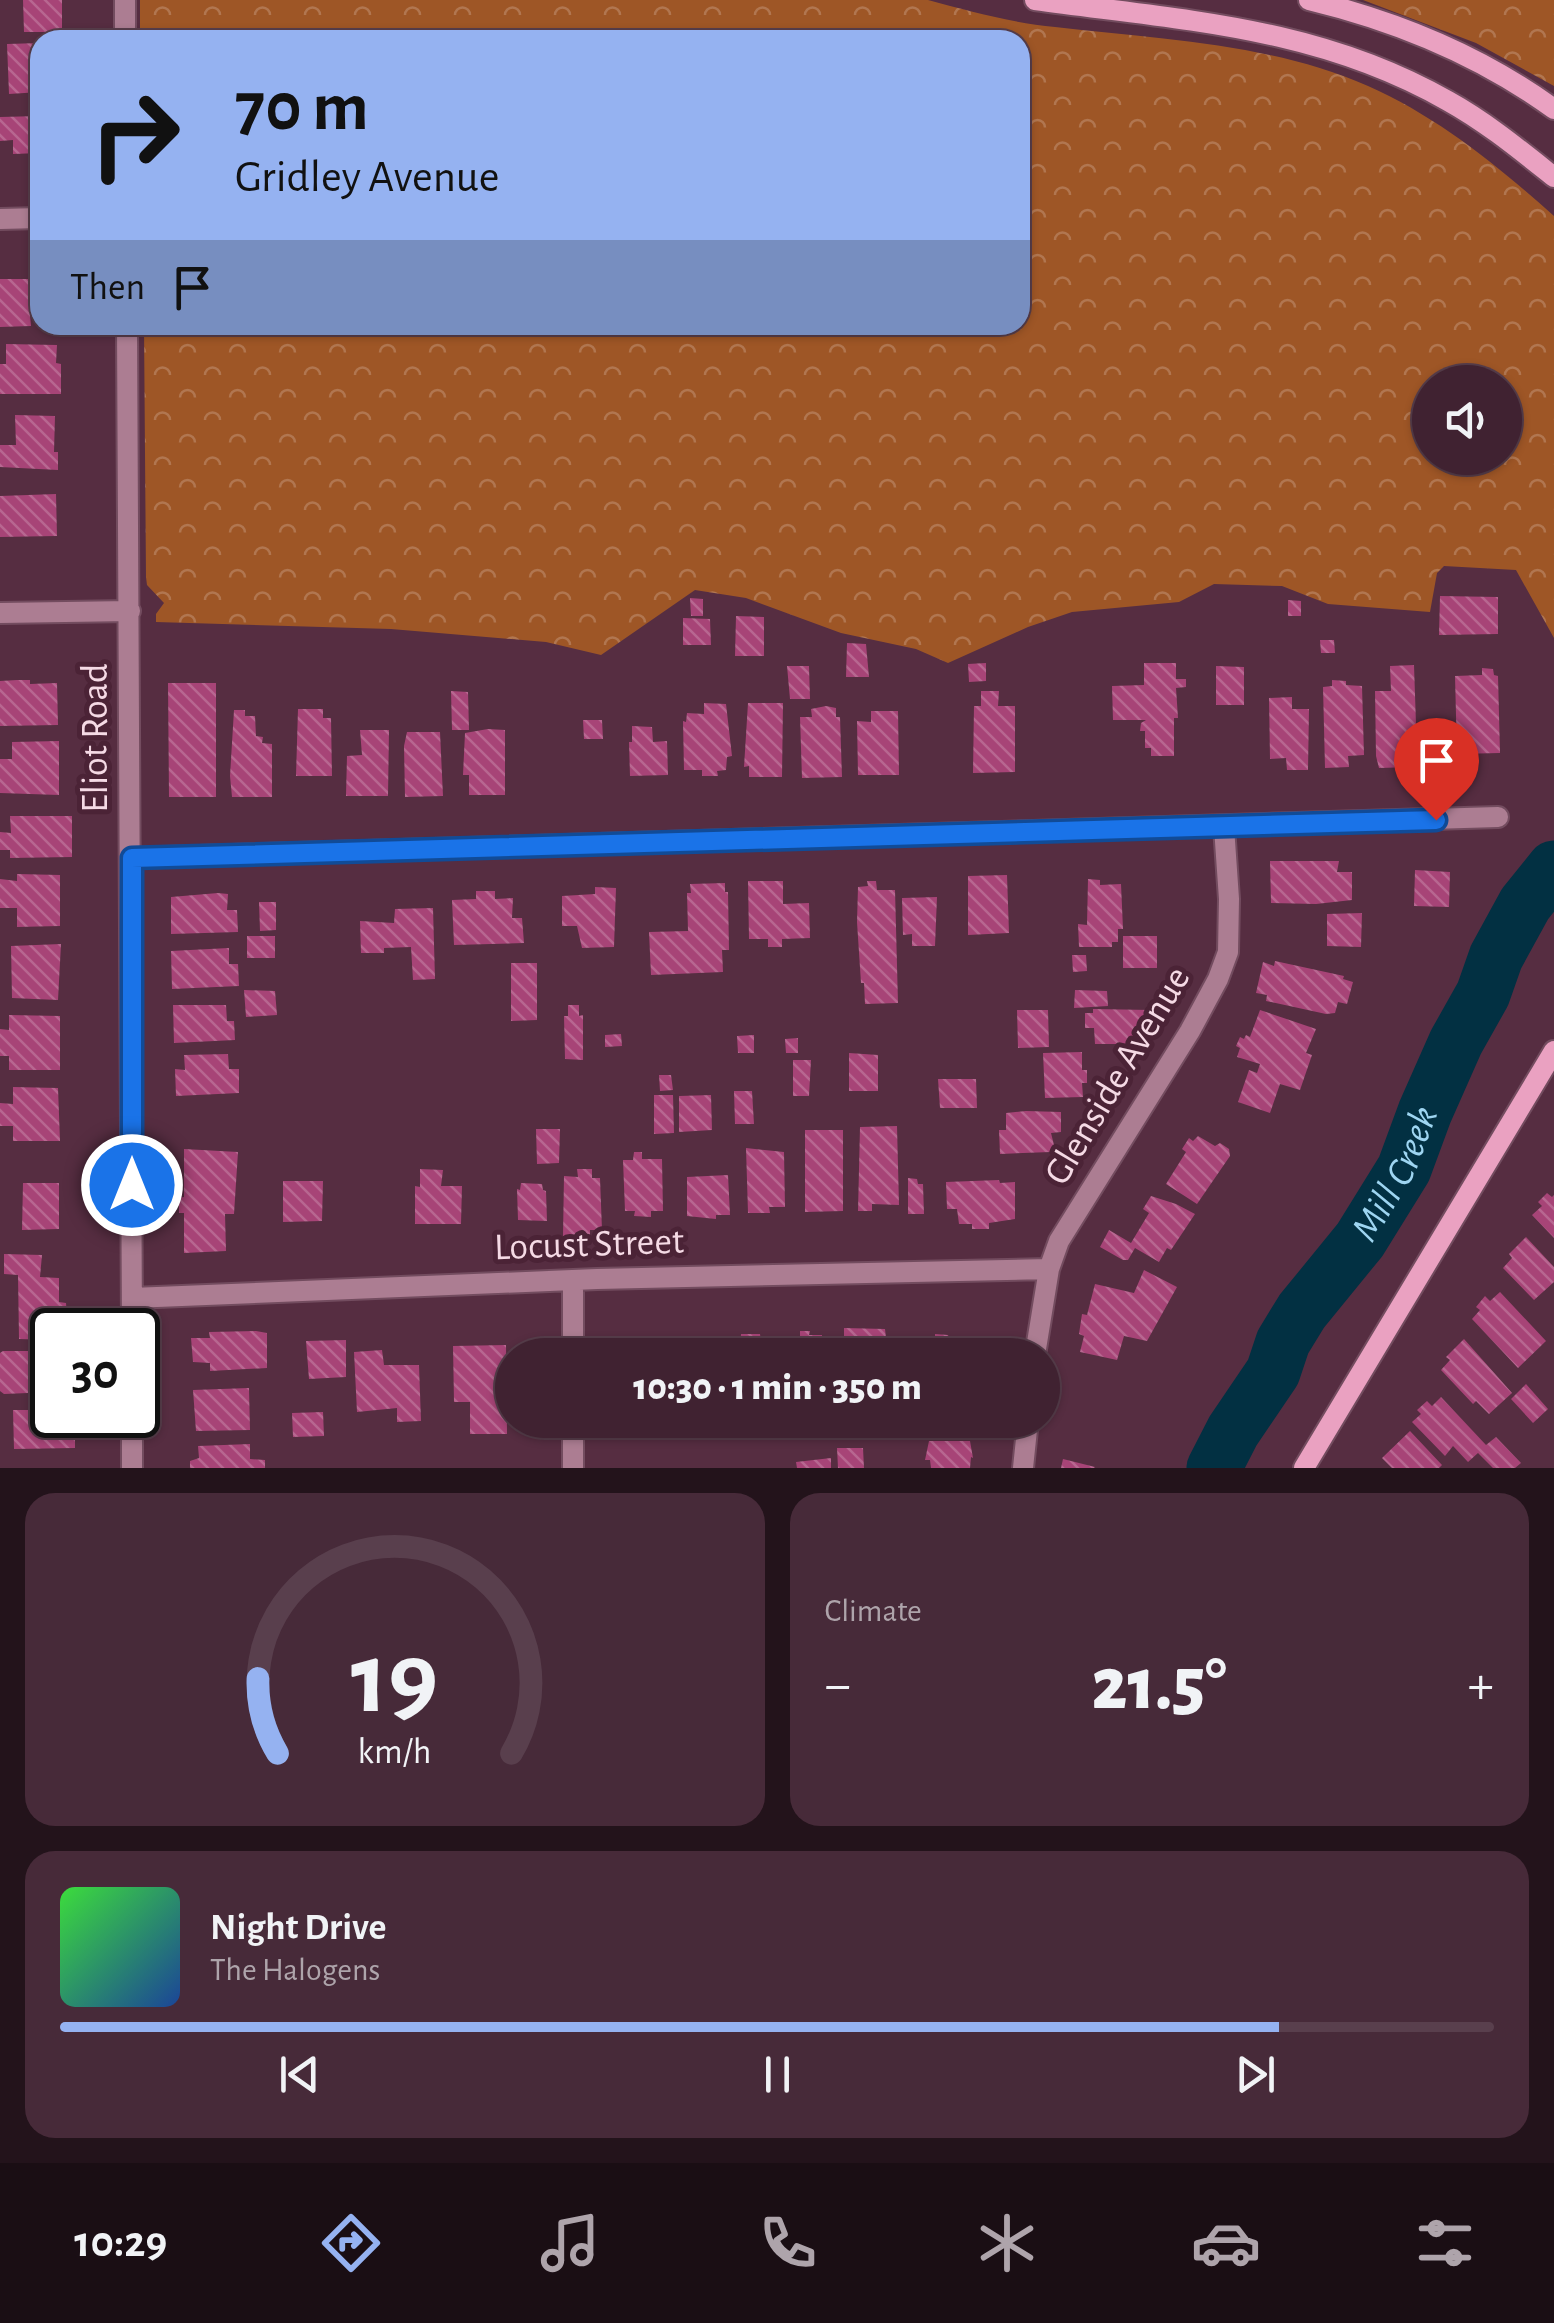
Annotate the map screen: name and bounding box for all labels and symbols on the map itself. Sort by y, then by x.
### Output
street label: Eliot Road [77,663,115,813]
pin [1394,718,1479,821]
street label: Glenside Avenue [1038,961,1198,1191]
water label: Mill Creek [1344,1101,1445,1248]
position arrow [80,1133,184,1237]
street label: Locust Street [493,1223,685,1267]
speed limit sign: 30 [30,1308,160,1438]

